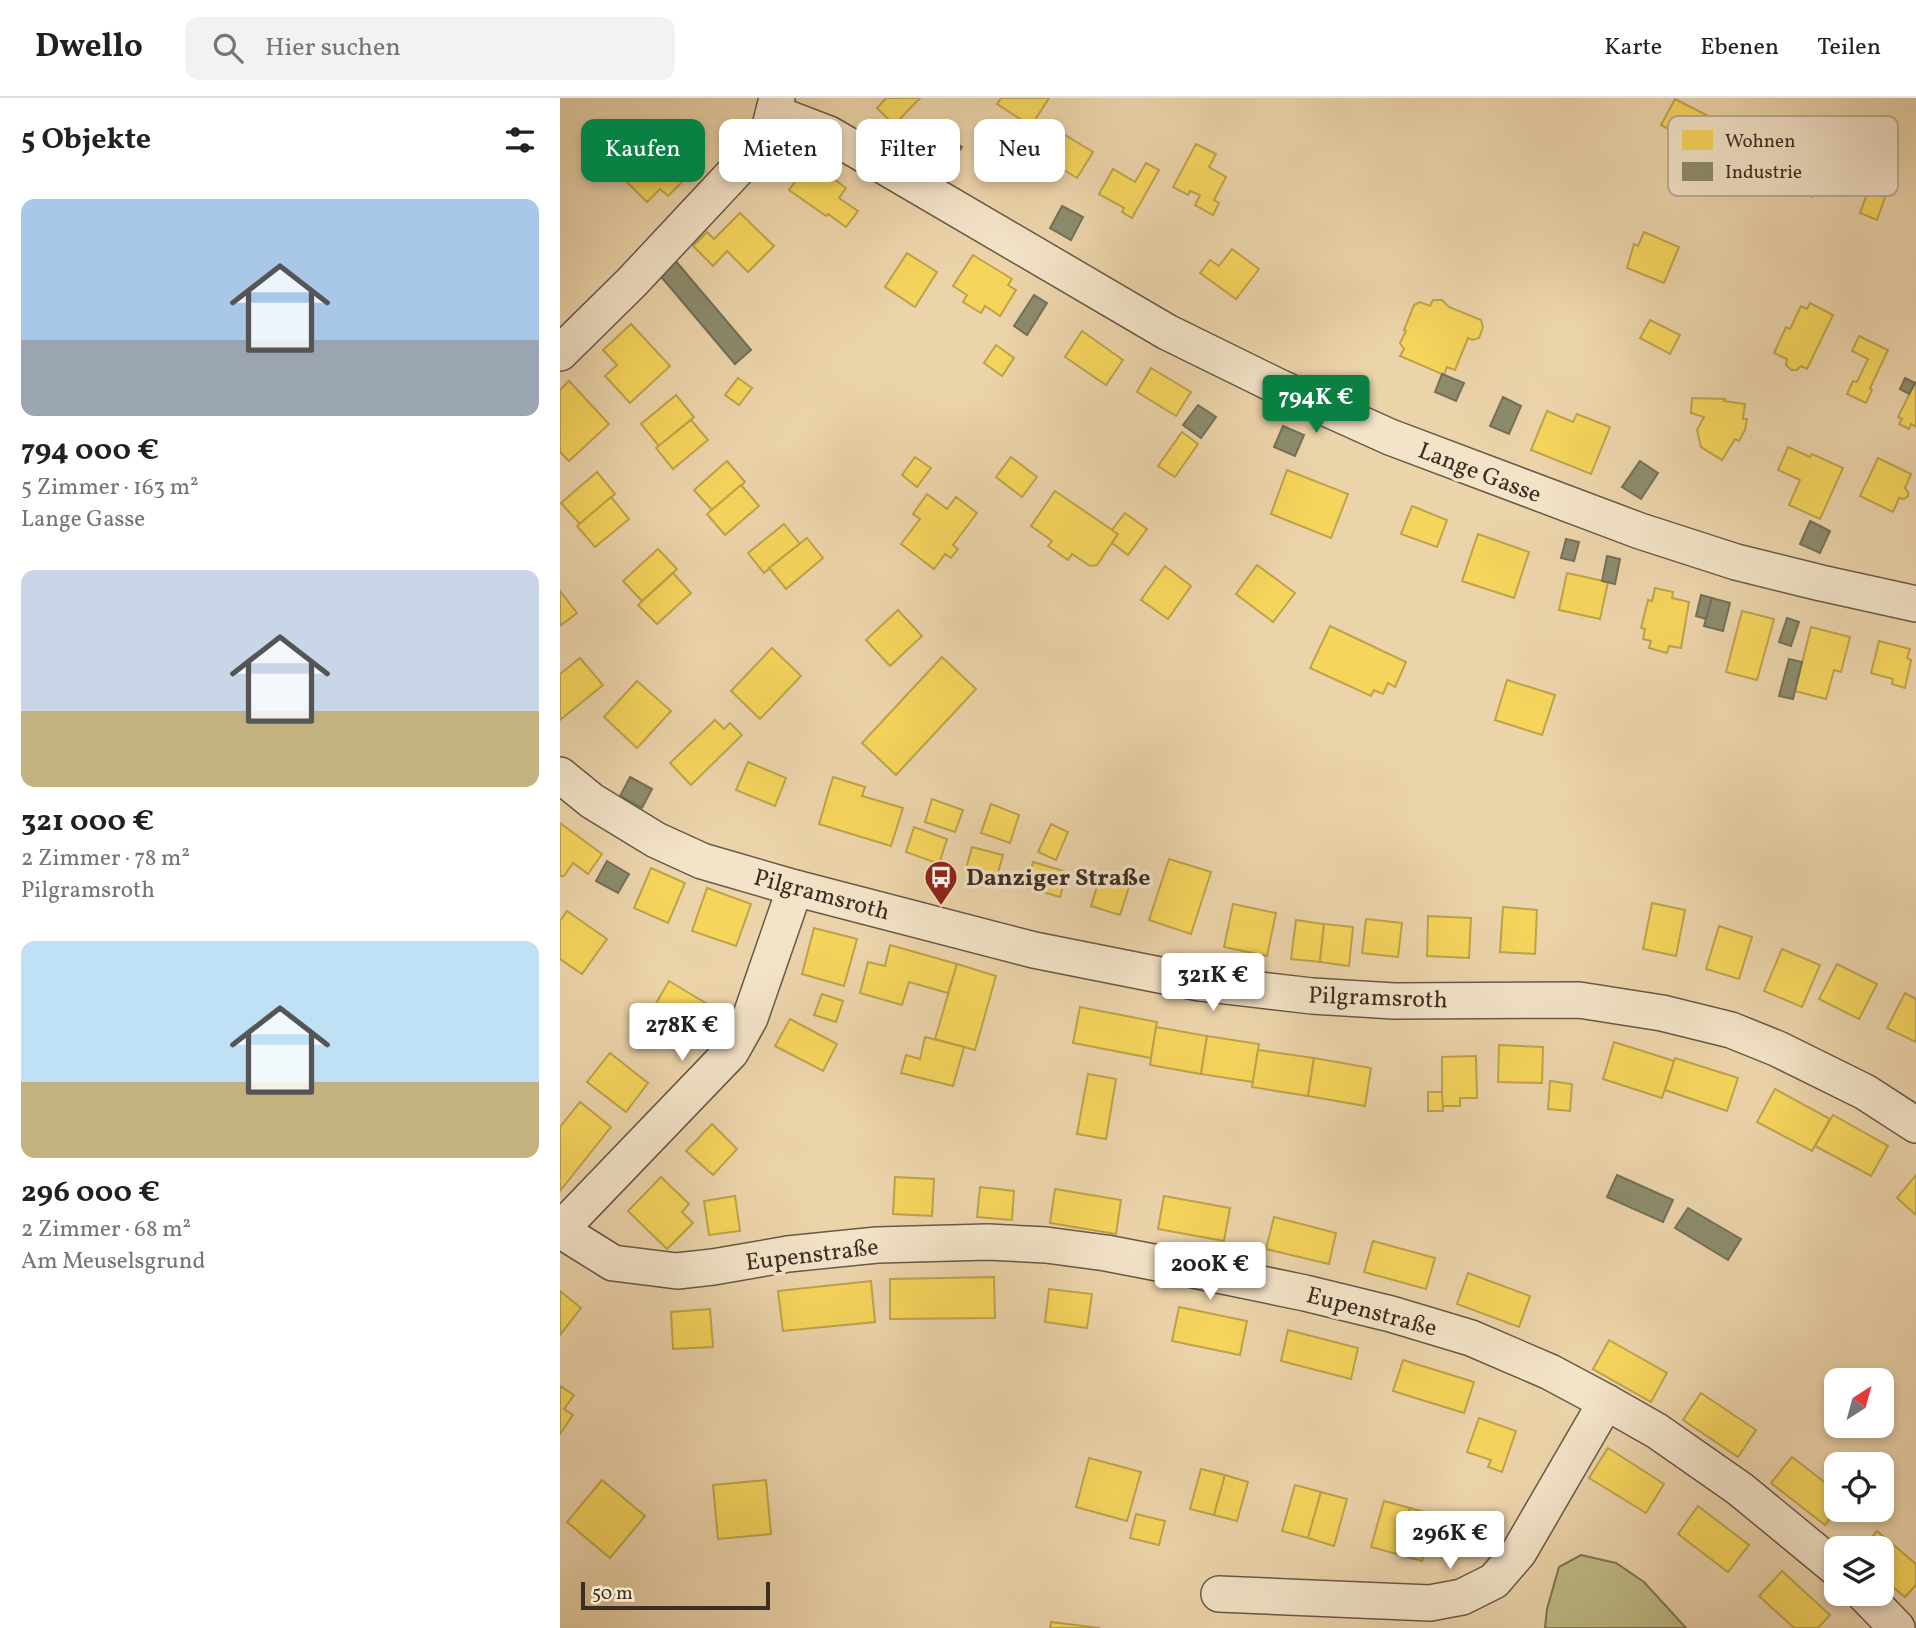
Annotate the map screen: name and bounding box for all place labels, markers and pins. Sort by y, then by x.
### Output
pin: 794K € [1259,376,1373,435]
bus stop icon: Danziger Straße [922,858,960,907]
place label: Danziger Straße [966,862,1151,896]
pin: 321K € [1156,954,1270,1013]
pin: 278K € [625,1004,739,1063]
pin: 200K € [1153,1242,1267,1302]
pin: 296K € [1393,1512,1507,1571]

